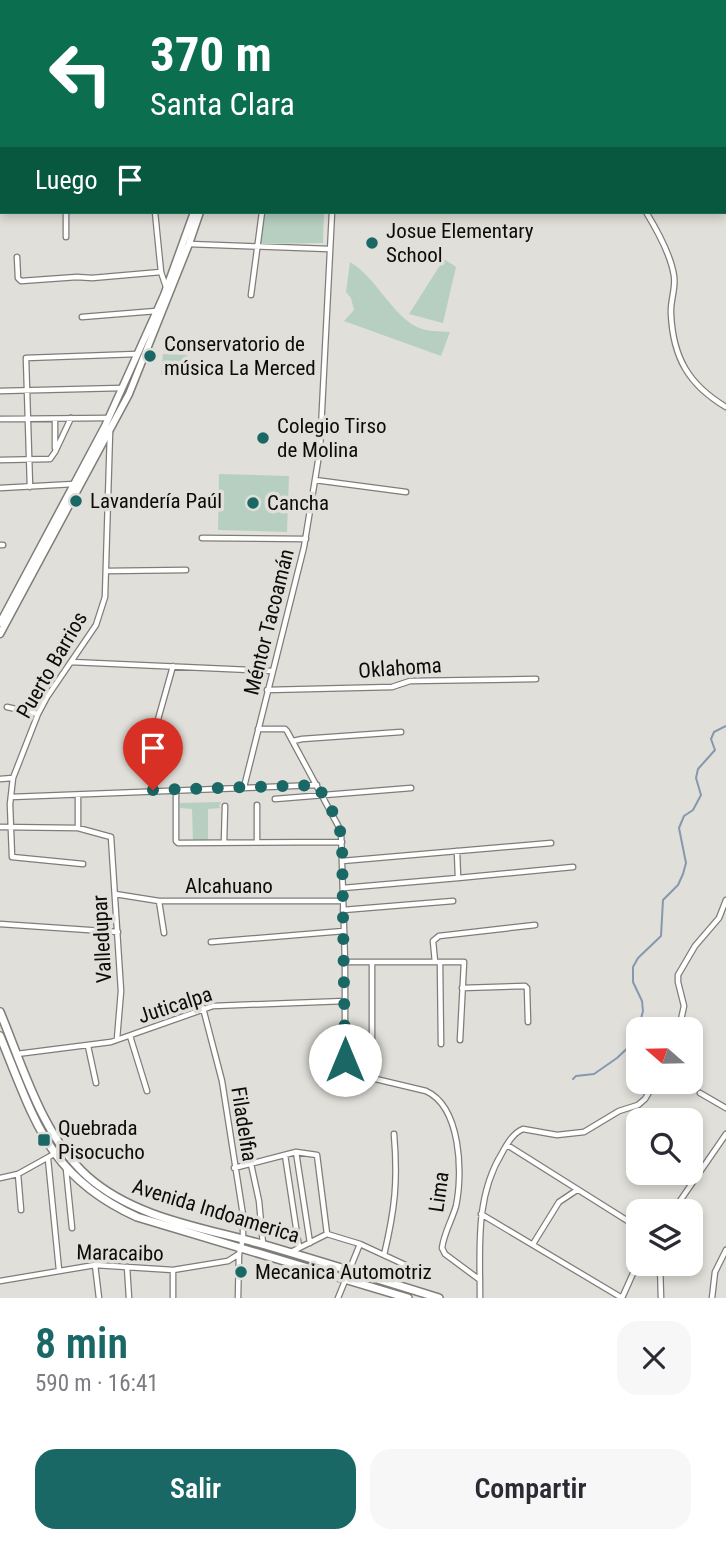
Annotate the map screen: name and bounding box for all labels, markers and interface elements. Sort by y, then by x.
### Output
text: 370 m [150,26,272,83]
icon: left [35,28,126,119]
text: Santa Clara [150,85,295,123]
icon: arrive [111,161,149,199]
text: Luego [35,165,97,195]
place label: Josue Elementary School [386,219,534,267]
marker: Josue Elementary School [364,235,380,251]
place label: Conservatorio de música La Merced [164,332,316,380]
marker: Conservatorio de música La Merced [142,348,158,364]
place label: Colegio Tirso de Molina [277,414,387,462]
marker: Colegio Tirso de Molina [255,430,271,446]
place label: Lavandería Paúl [90,489,222,513]
place label: Cancha [267,491,329,515]
marker: Lavandería Paúl [68,493,84,509]
marker: Cancha [245,495,261,511]
street label: Méntor Tacoamán [239,547,299,697]
street label: Puerto Barrios [12,607,92,723]
street label: Oklahoma [357,653,443,683]
pin [123,718,183,790]
icon: arrive [134,729,172,767]
street label: Alcahuano [185,874,273,898]
street label: Valledupar [88,894,116,984]
street label: Juticalpa [135,982,215,1028]
north arrow [626,1017,704,1094]
map controls [626,1017,703,1276]
position arrow [308,1023,382,1097]
street label: Filadelfia [226,1085,262,1163]
button: search [626,1108,703,1185]
place label: Quebrada Pisocucho [58,1116,145,1164]
marker: Quebrada Pisocucho [36,1132,52,1148]
street label: Lima [424,1170,454,1214]
street label: Avenida Indoamerica [129,1174,303,1248]
button: layers [626,1199,703,1276]
street label: Maracaibo [76,1240,164,1266]
place label: Mecanica Automotriz [255,1260,432,1284]
marker: Mecanica Automotriz [233,1264,249,1280]
text: 8 min [35,1319,128,1368]
button: close [617,1321,691,1395]
text: 590 m · 16:41 [35,1370,159,1397]
button: Salir [35,1449,356,1529]
button: Compartir [370,1449,691,1529]

